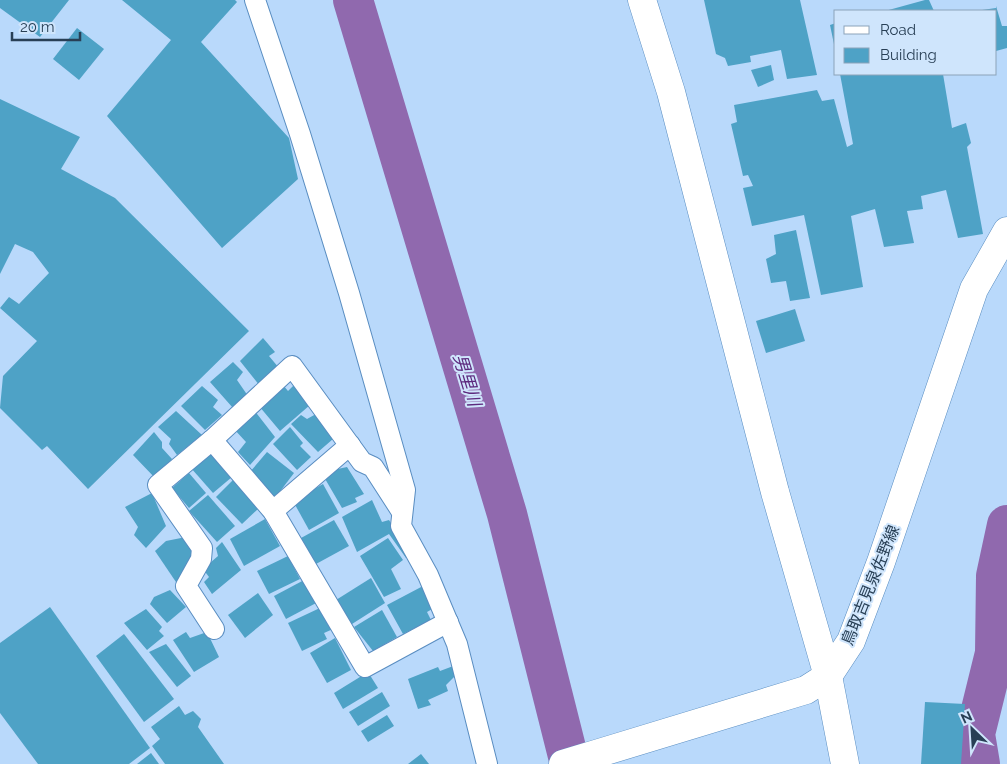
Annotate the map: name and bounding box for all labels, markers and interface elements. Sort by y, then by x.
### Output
scale bar [12,10,80,42]
legend [834,10,997,75]
text: 20 m [20,18,55,36]
text: Road [880,21,916,39]
text: Building [880,46,937,64]
water label: 男里川 [450,351,486,411]
street label: 鳥取吉見泉佐野線 [838,522,903,648]
north arrow [947,704,997,754]
text: N [958,708,975,727]

